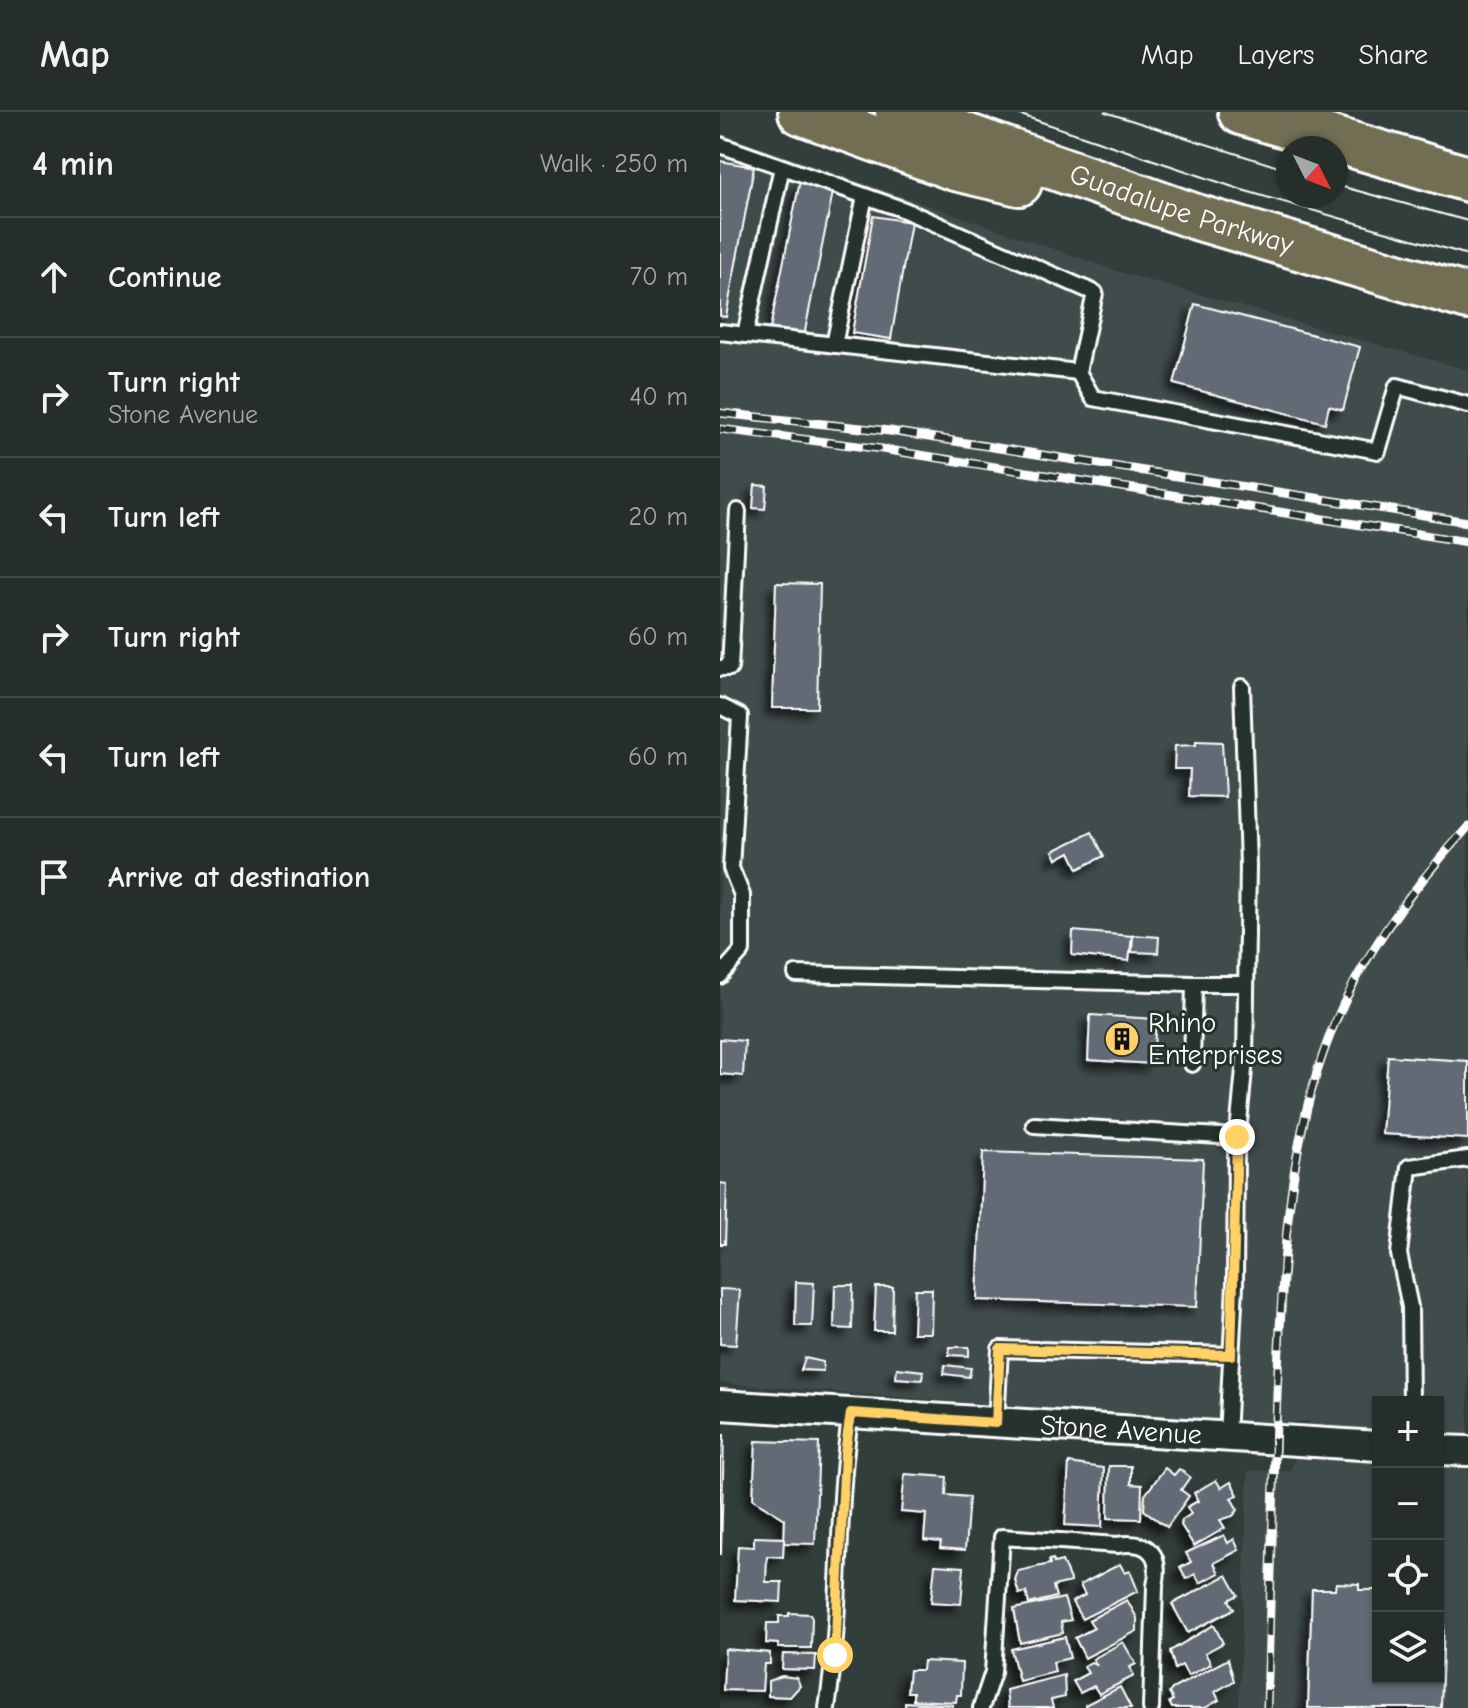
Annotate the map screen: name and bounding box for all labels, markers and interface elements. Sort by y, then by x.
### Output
text: Map [40,33,110,77]
text: Map [1141,39,1194,71]
text: Layers [1238,39,1314,71]
text: Share [1358,39,1428,71]
north arrow [1276,136,1348,208]
text: 4 min [32,144,114,184]
text: Walk · 250 m [540,149,688,179]
street label: Guadalupe Parkway [1065,158,1298,261]
icon: ahead [32,255,76,299]
text: Continue [108,260,222,295]
text: 70 m [630,262,688,292]
text: Turn right [108,365,240,400]
icon: right [32,375,76,419]
text: 40 m [629,382,688,412]
text: Stone Avenue [108,400,258,430]
icon: left [32,495,76,539]
text: Turn left [108,500,220,535]
text: 20 m [628,502,688,532]
icon: right [32,615,76,659]
text: Turn right [108,620,240,655]
text: 60 m [628,622,688,652]
icon: left [32,735,76,779]
text: Turn left [108,740,220,775]
text: 60 m [628,742,688,772]
icon: arrive [32,855,76,899]
text: Arrive at destination [108,860,370,895]
place label: Rhino Enterprises [1148,1007,1282,1071]
building icon: Rhino Enterprises [1103,1020,1141,1058]
route end [1219,1119,1255,1155]
map controls [1372,1396,1444,1684]
button: + [1372,1396,1444,1468]
street label: Stone Avenue [1040,1409,1203,1451]
button: − [1372,1468,1444,1540]
button: locate [1372,1540,1444,1612]
button: layers [1372,1612,1444,1684]
route start [817,1637,853,1673]

